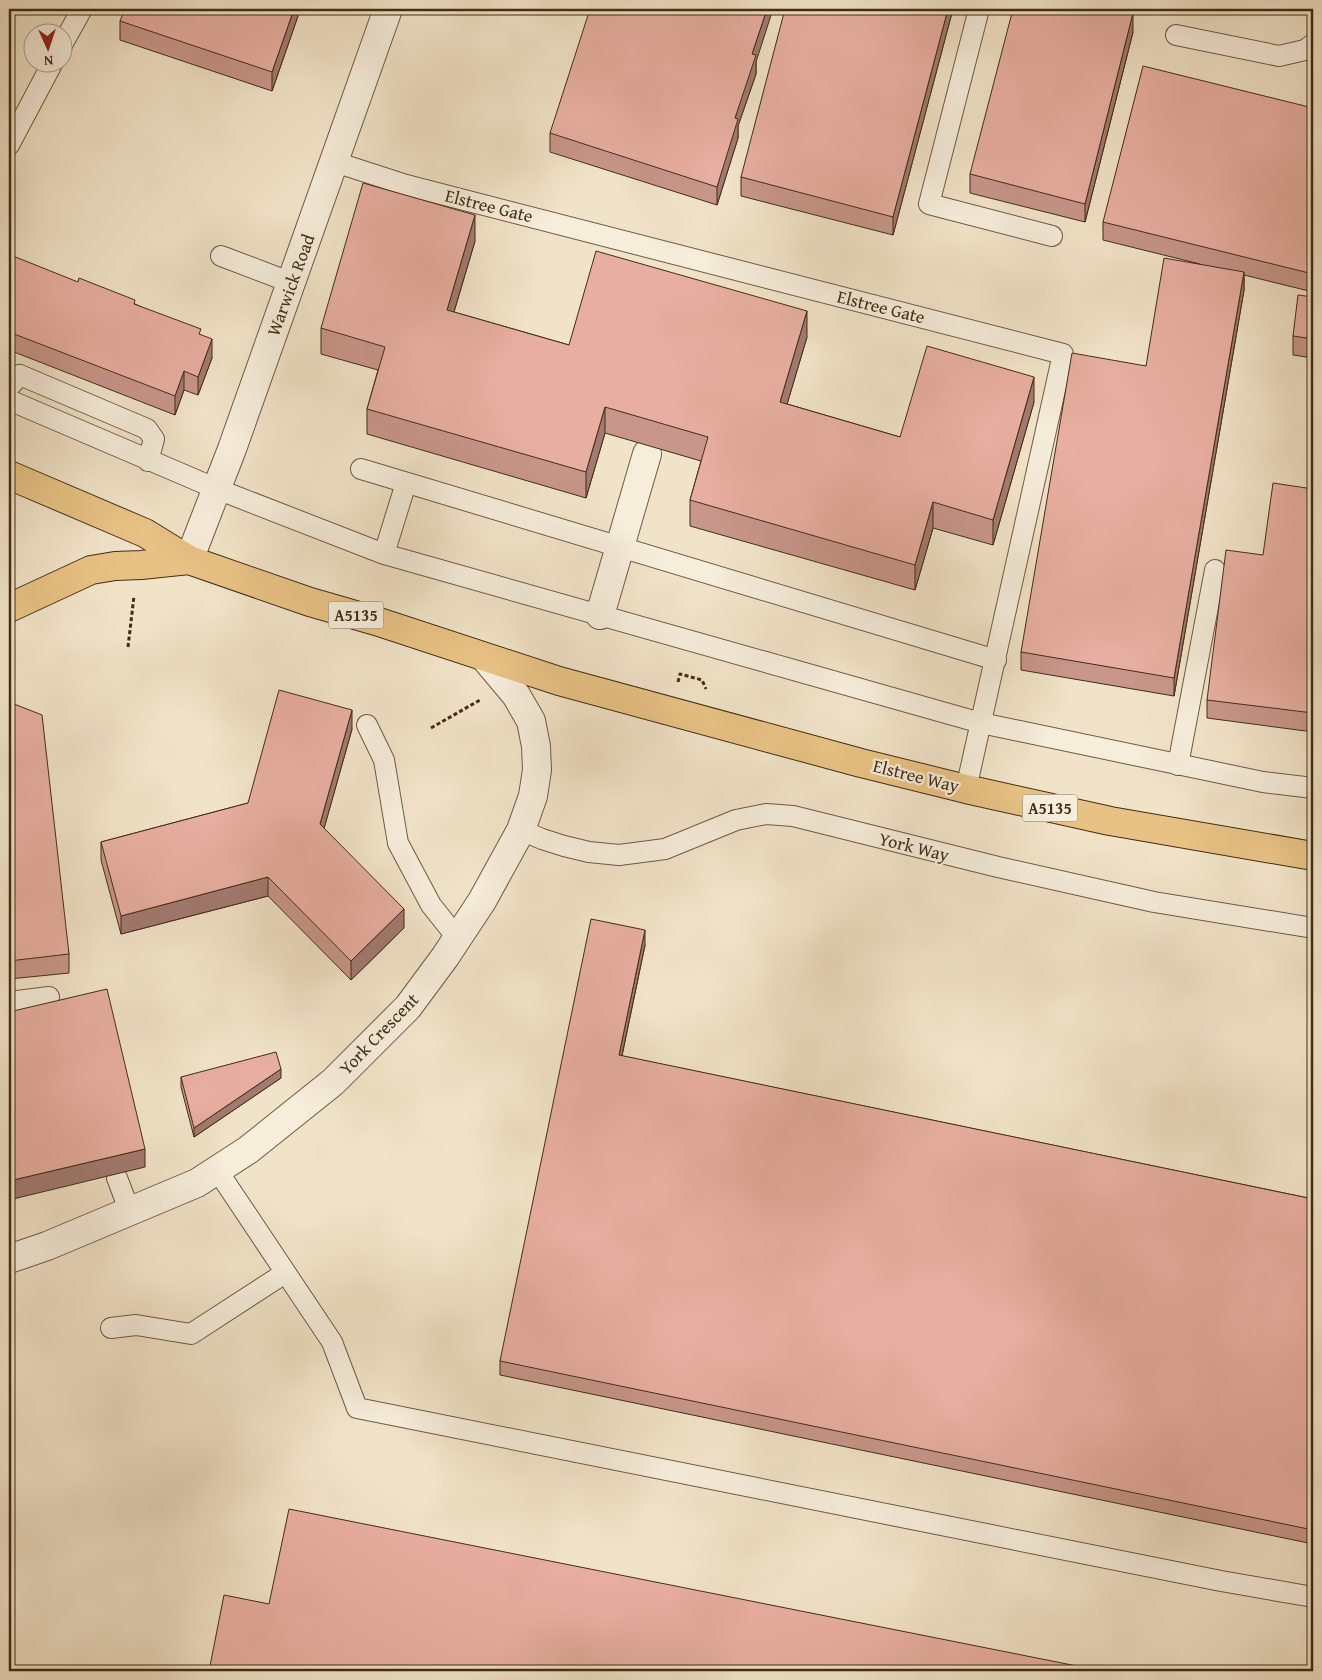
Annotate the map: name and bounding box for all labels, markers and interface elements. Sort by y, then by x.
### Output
north arrow [22,22,72,72]
text: N [43,51,54,71]
street label: Elstree Gate [442,182,536,229]
street label: Warwick Road [260,230,322,340]
street label: Elstree Gate [834,283,928,330]
road number: A5135 [328,602,384,628]
street label: Elstree Way [870,752,962,799]
road number: A5135 [1022,794,1078,821]
street label: York Way [876,825,952,868]
street label: York Crescent [333,986,425,1081]

